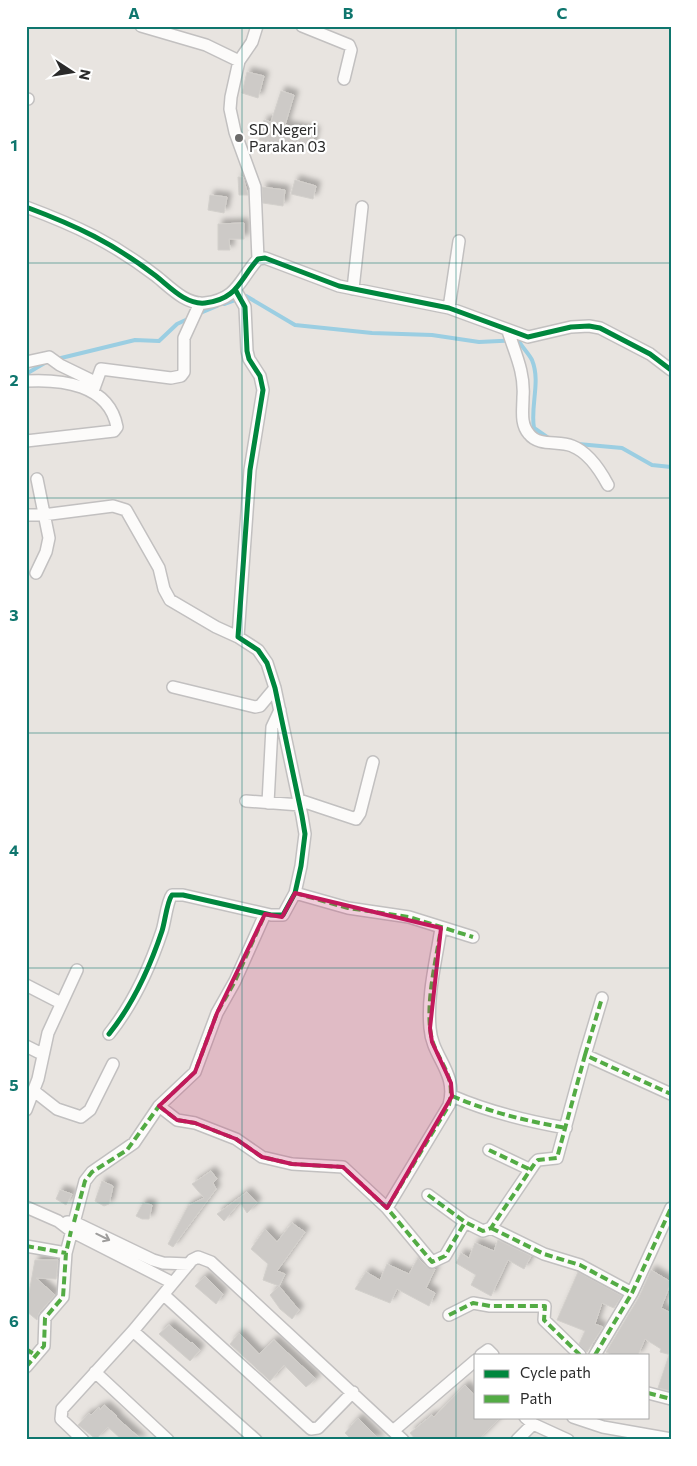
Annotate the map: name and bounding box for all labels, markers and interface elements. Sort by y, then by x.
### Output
text: A [128,3,140,22]
text: B [343,3,354,22]
text: C [557,3,568,22]
north arrow [48,48,98,98]
text: N [76,68,95,82]
place label: SD Negeri Parakan 03 [249,120,326,155]
marker: SD Negeri Parakan 03 [233,132,245,144]
text: 1 [10,135,18,154]
text: 2 [9,370,19,389]
text: 3 [9,605,19,624]
text: 4 [9,840,19,859]
text: 5 [9,1075,19,1094]
one-way arrow [96,1232,111,1242]
text: 6 [9,1311,19,1330]
legend [474,1354,650,1418]
text: Cycle path [520,1363,591,1381]
text: Path [520,1389,552,1407]

